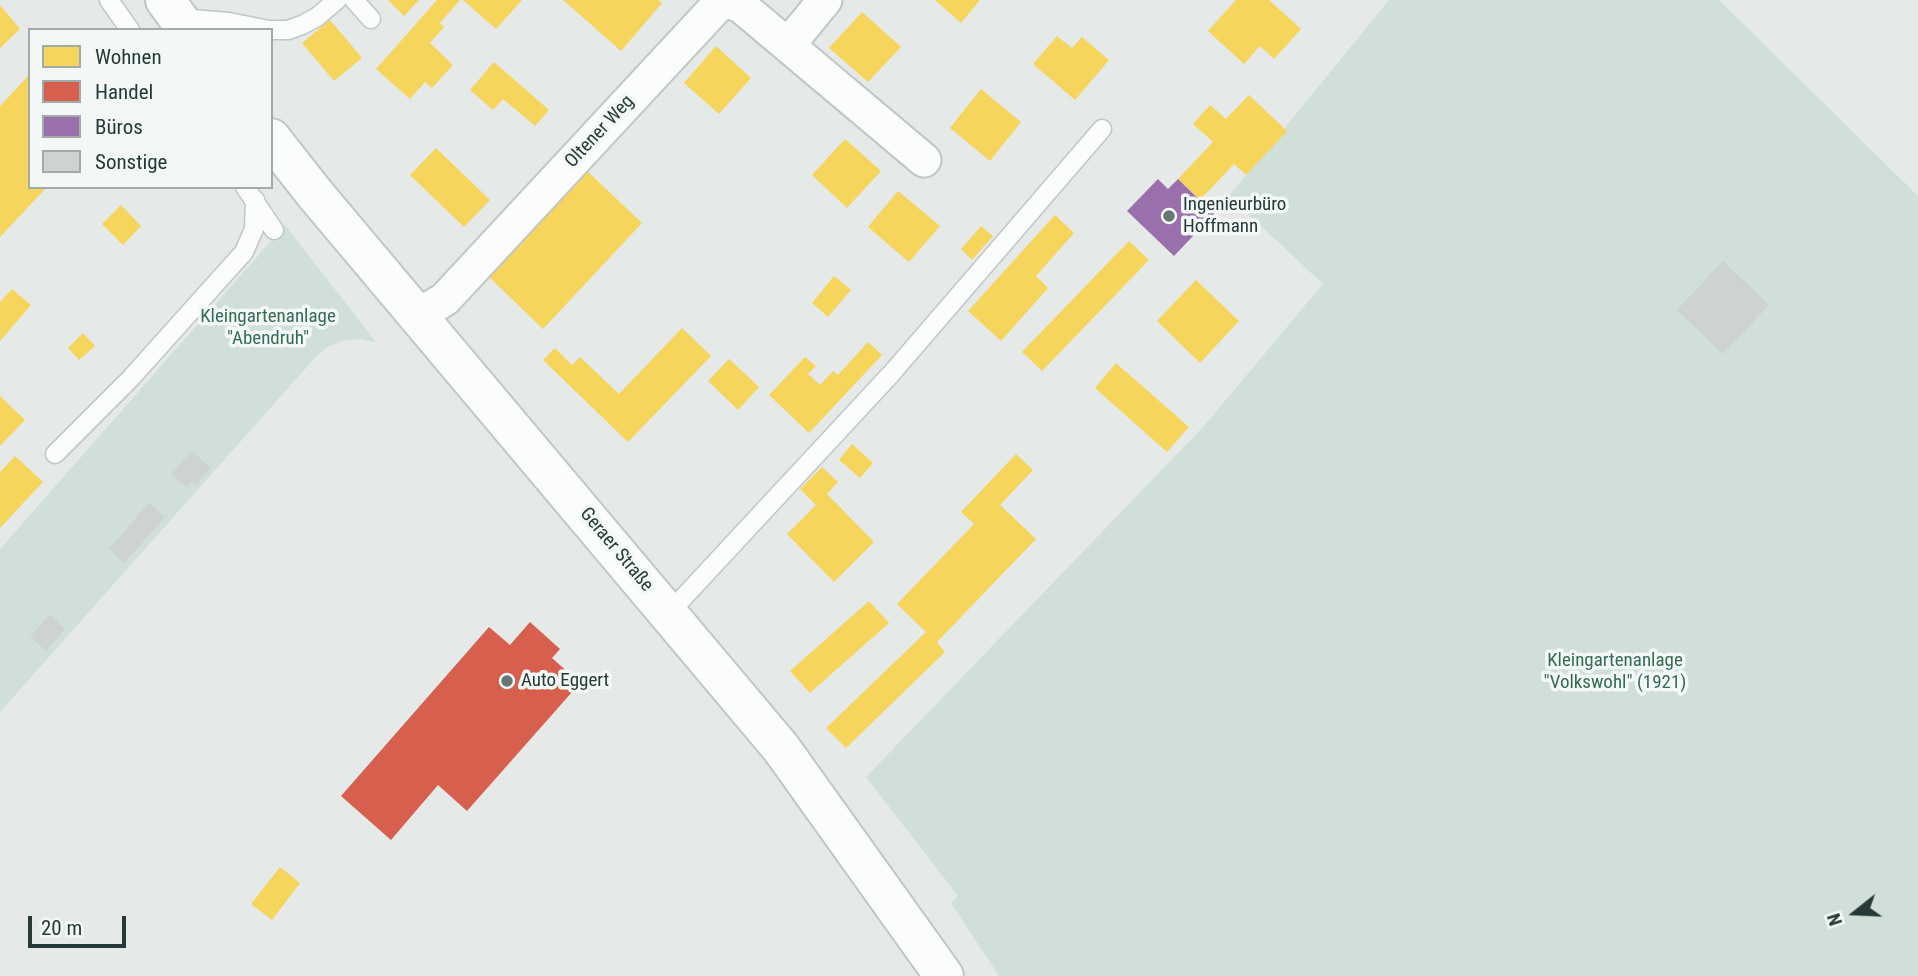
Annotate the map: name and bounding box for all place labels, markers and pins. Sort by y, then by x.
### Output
place label: Ingenieurbüro Hoffmann [1183,194,1286,238]
marker: Ingenieurbüro Hoffmann [1161,208,1177,224]
place label: Auto Eggert [521,670,609,692]
marker: Auto Eggert [499,673,515,689]

